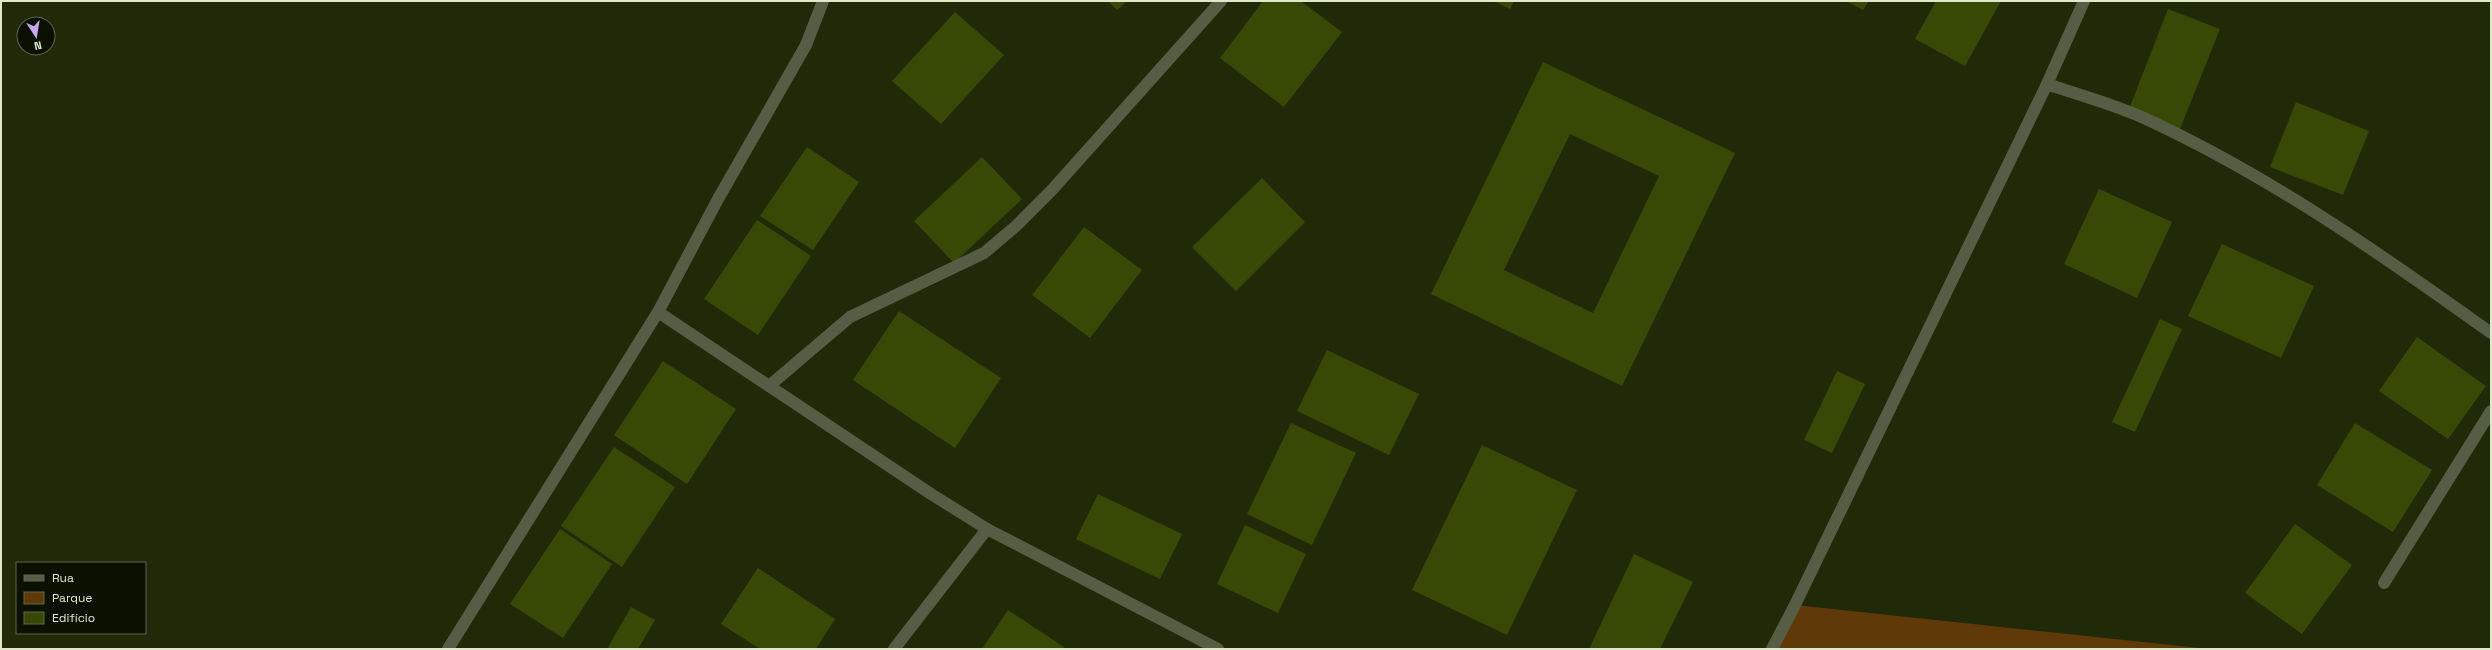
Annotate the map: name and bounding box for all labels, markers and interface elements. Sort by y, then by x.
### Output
north arrow [16,16,56,56]
text: N [33,38,43,53]
legend [16,562,146,634]
text: Rua [52,570,74,586]
text: Parque [52,590,92,606]
text: Edifício [52,610,95,626]

